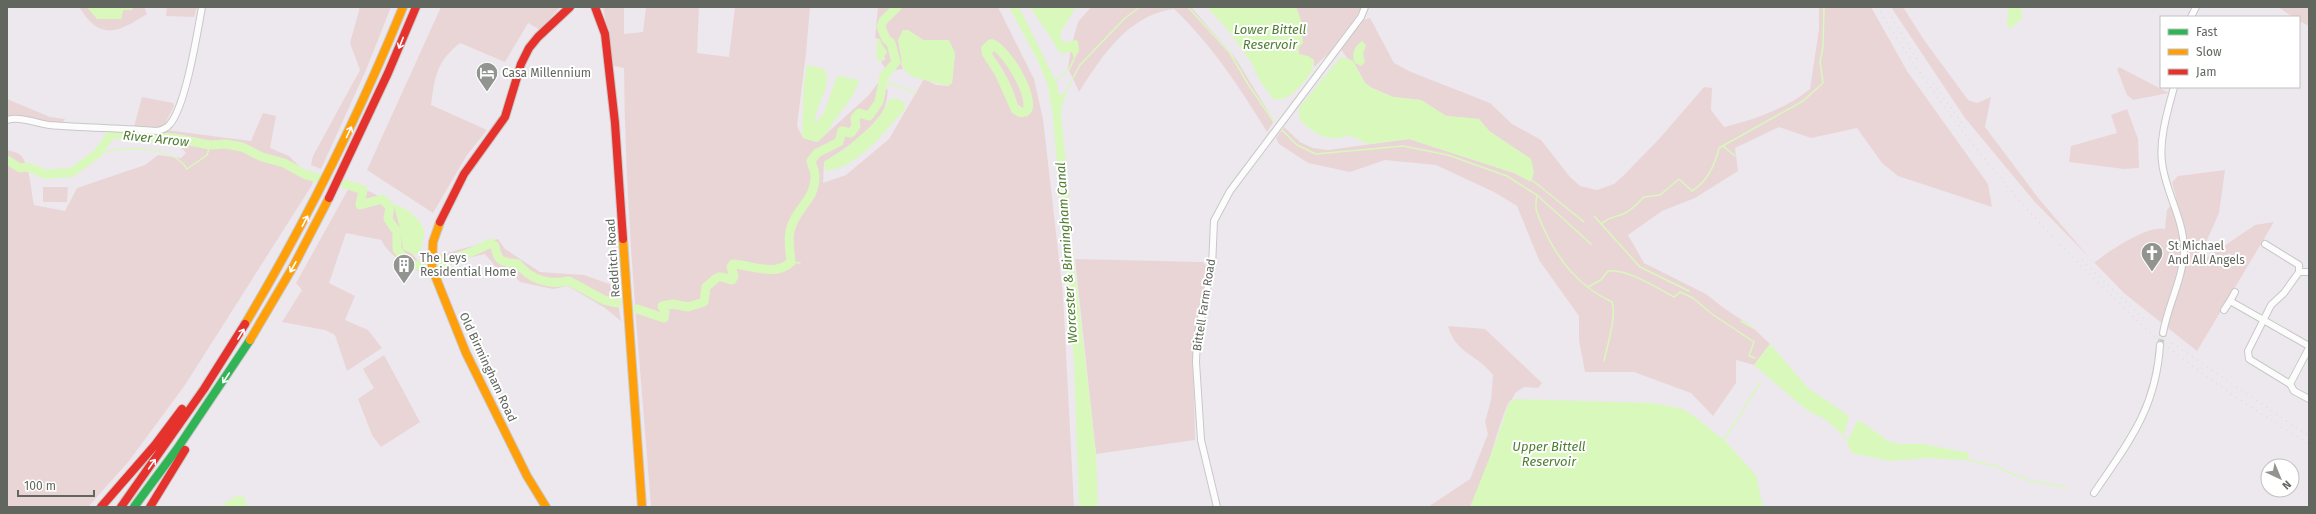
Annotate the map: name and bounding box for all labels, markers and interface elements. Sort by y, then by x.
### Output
legend [2160,16,2300,88]
water label: Lower Bittell Reservoir [1234,22,1306,52]
text: Fast [2196,25,2218,39]
one-way arrow [397,37,404,49]
text: Slow [2196,45,2222,59]
hotel icon: Casa Millennium [474,60,500,93]
text: Jam [2196,65,2216,79]
place label: Casa Millennium [502,66,591,80]
one-way arrow [346,127,353,139]
water label: River Arrow [122,128,190,150]
water label: Worcester & Birmingham Canal [1053,161,1080,344]
one-way arrow [302,215,309,227]
street label: Redditch Road [603,218,623,298]
place label: St Michael And All Angels [2168,239,2245,267]
church icon: St Michael And All Angels [2139,240,2165,273]
place label: The Leys Residential Home [420,251,516,279]
building icon: The Leys Residential Home [391,252,417,285]
street label: Bittell Farm Road [1190,258,1218,352]
one-way arrow [289,261,297,273]
street label: Old Birmingham Road [456,310,520,424]
one-way arrow [236,328,245,339]
one-way arrow [222,372,230,383]
water label: Upper Bittell Reservoir [1512,439,1586,469]
north arrow [2260,458,2300,498]
one-way arrow [148,459,156,470]
scale bar [18,472,94,498]
text: N [2279,478,2294,492]
text: 100 m [24,479,56,493]

